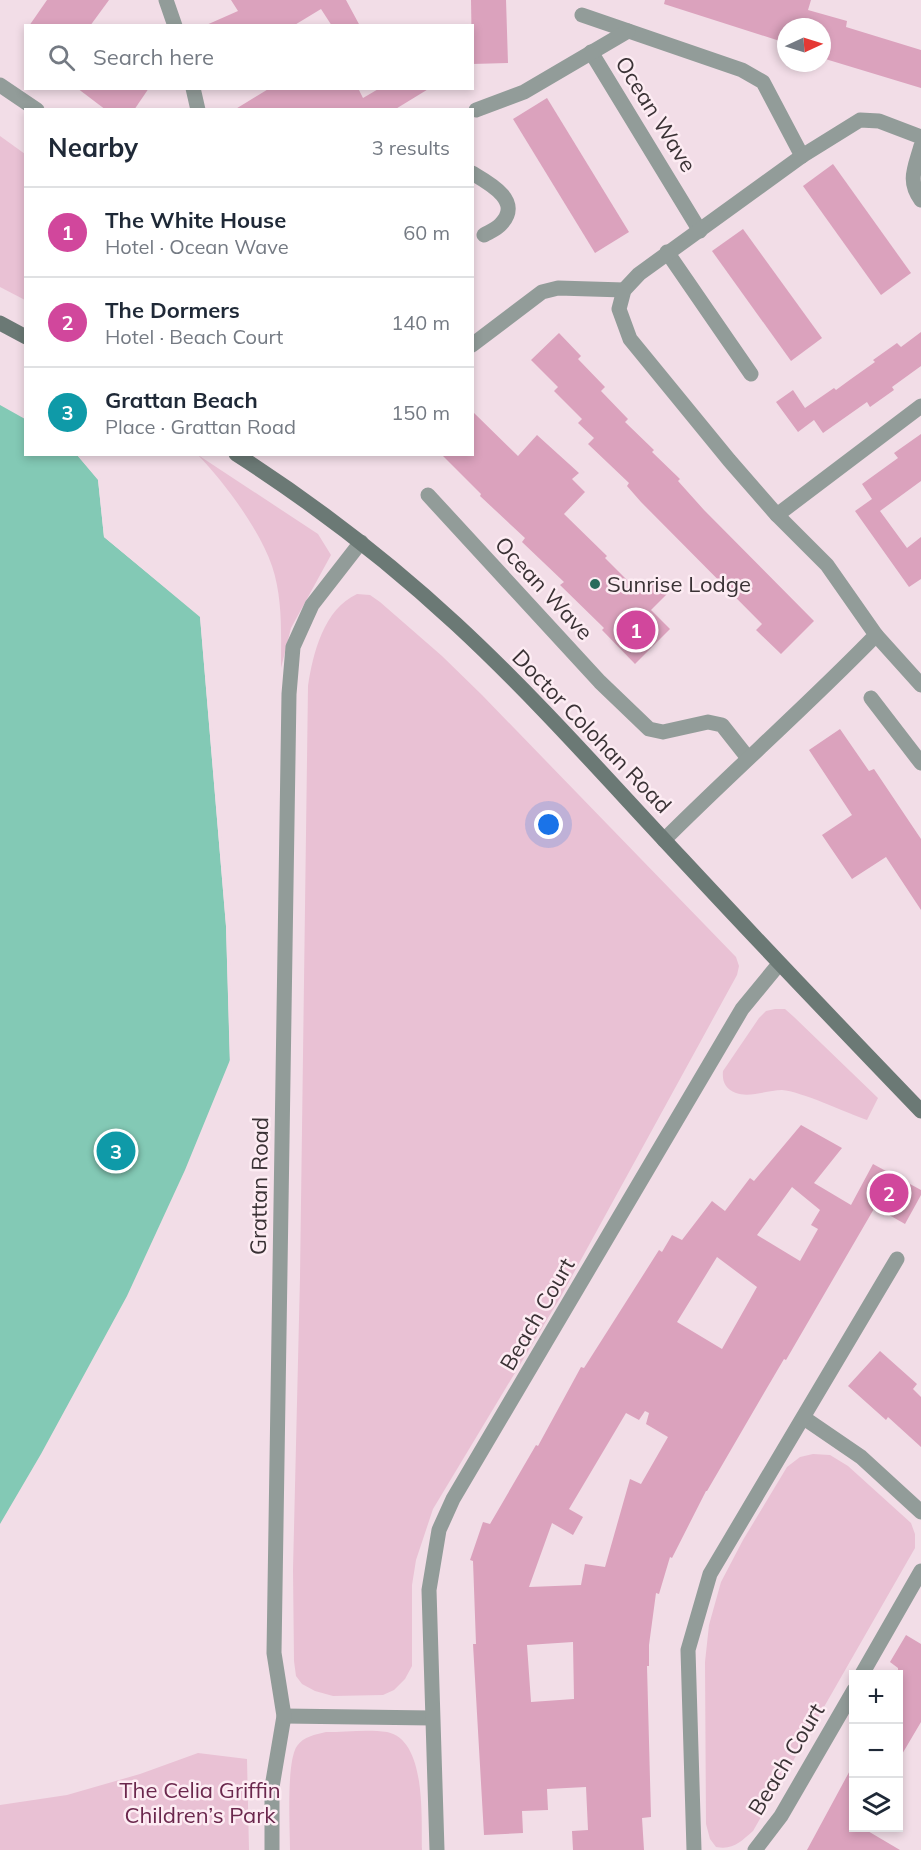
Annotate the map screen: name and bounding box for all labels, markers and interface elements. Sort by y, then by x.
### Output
north arrow [777,18,831,72]
search box [24,24,474,90]
icon: search [45,41,78,74]
text: Search here [93,43,214,71]
street label: Ocean Wave [609,51,703,177]
text: Nearby [48,131,138,164]
text: 3 results [372,135,450,160]
text: The White House [105,206,286,234]
text: 1 [62,220,74,245]
text: 60 m [403,220,450,245]
text: Hotel · Ocean Wave [105,234,289,259]
text: The Dormers [105,296,240,324]
text: 2 [62,310,74,335]
text: 140 m [391,310,450,335]
text: Hotel · Beach Court [105,324,283,349]
text: Grattan Beach [105,386,258,414]
text: 3 [62,400,74,425]
text: 150 m [391,400,450,425]
text: Place · Grattan Road [105,414,296,439]
street label: Ocean Wave [489,530,599,646]
place label: Sunrise Lodge [607,570,751,598]
marker: Sunrise Lodge [588,577,602,591]
pin: 1 [616,608,656,652]
street label: Doctor Colohan Road [507,643,677,819]
your location [534,810,563,839]
street label: Grattan Road [244,1117,274,1255]
pin: 3 [96,1128,136,1174]
pin: 2 [870,1170,908,1216]
street label: Beach Court [494,1252,581,1375]
map controls [849,1670,903,1832]
button: + [849,1670,903,1724]
street label: Beach Court [742,1698,830,1820]
button: − [849,1724,903,1778]
park label: The Celia Griffin Children’s Park [119,1776,281,1829]
button: layers [849,1778,903,1832]

